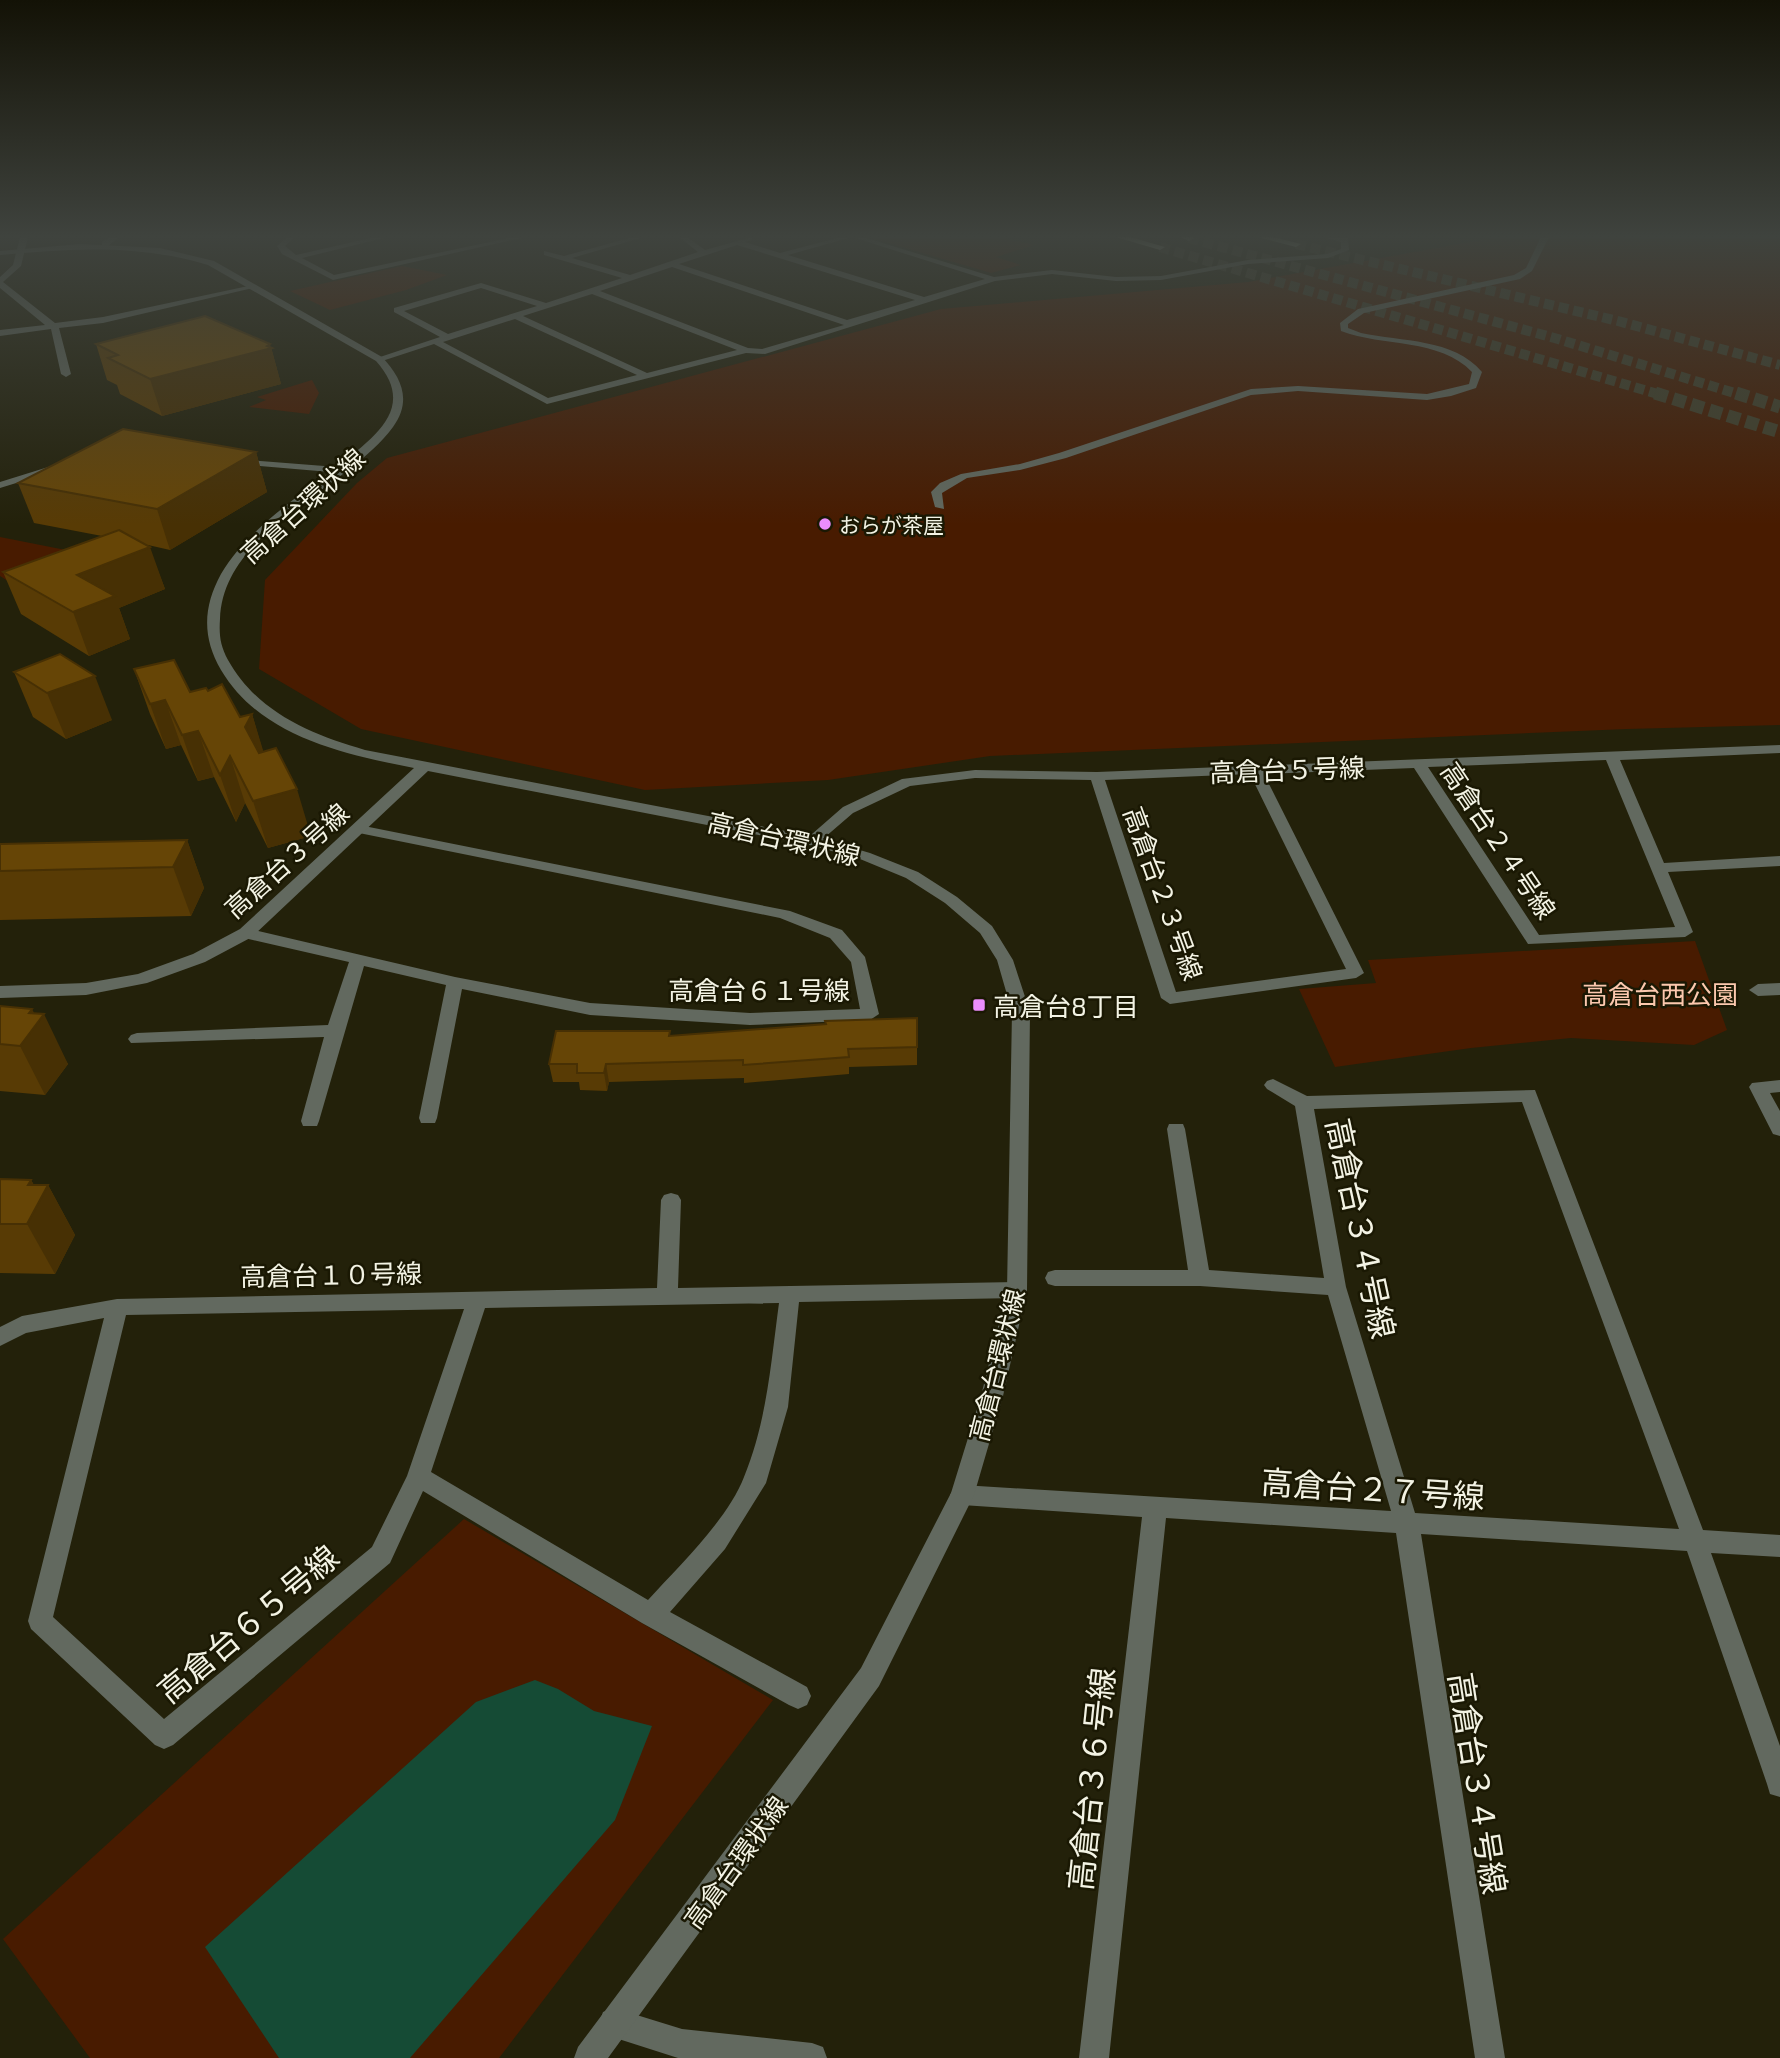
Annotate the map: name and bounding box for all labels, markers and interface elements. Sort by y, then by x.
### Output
street label: 高倉台環状線 [234,441,370,569]
place label: おらが茶屋 [839,512,944,537]
marker: おらが茶屋 [817,516,833,532]
street label: 高倉台５号線 [1208,751,1366,787]
street label: 高倉台２４号線 [1435,756,1563,924]
street label: 高倉台３号線 [218,796,354,924]
street label: 高倉台２３号線 [1118,802,1210,984]
street label: 高倉台環状線 [705,805,863,871]
street label: 高倉台６１号線 [668,974,850,1005]
park label: 高倉台西公園 [1582,978,1738,1009]
place label: 高倉台8丁目 [993,990,1139,1021]
marker: 高倉台8丁目 [971,997,987,1013]
street label: 高倉台３４号線 [1320,1114,1404,1342]
street label: 高倉台１０号線 [240,1257,422,1291]
street label: 高倉台環状線 [962,1286,1030,1444]
street label: 高倉台２７号線 [1260,1461,1486,1515]
street label: 高倉台６５号線 [149,1536,345,1710]
street label: 高倉台３６号線 [1059,1666,1121,1892]
street label: 高倉台３４号線 [1443,1669,1515,1897]
street label: 高倉台環状線 [677,1790,793,1934]

